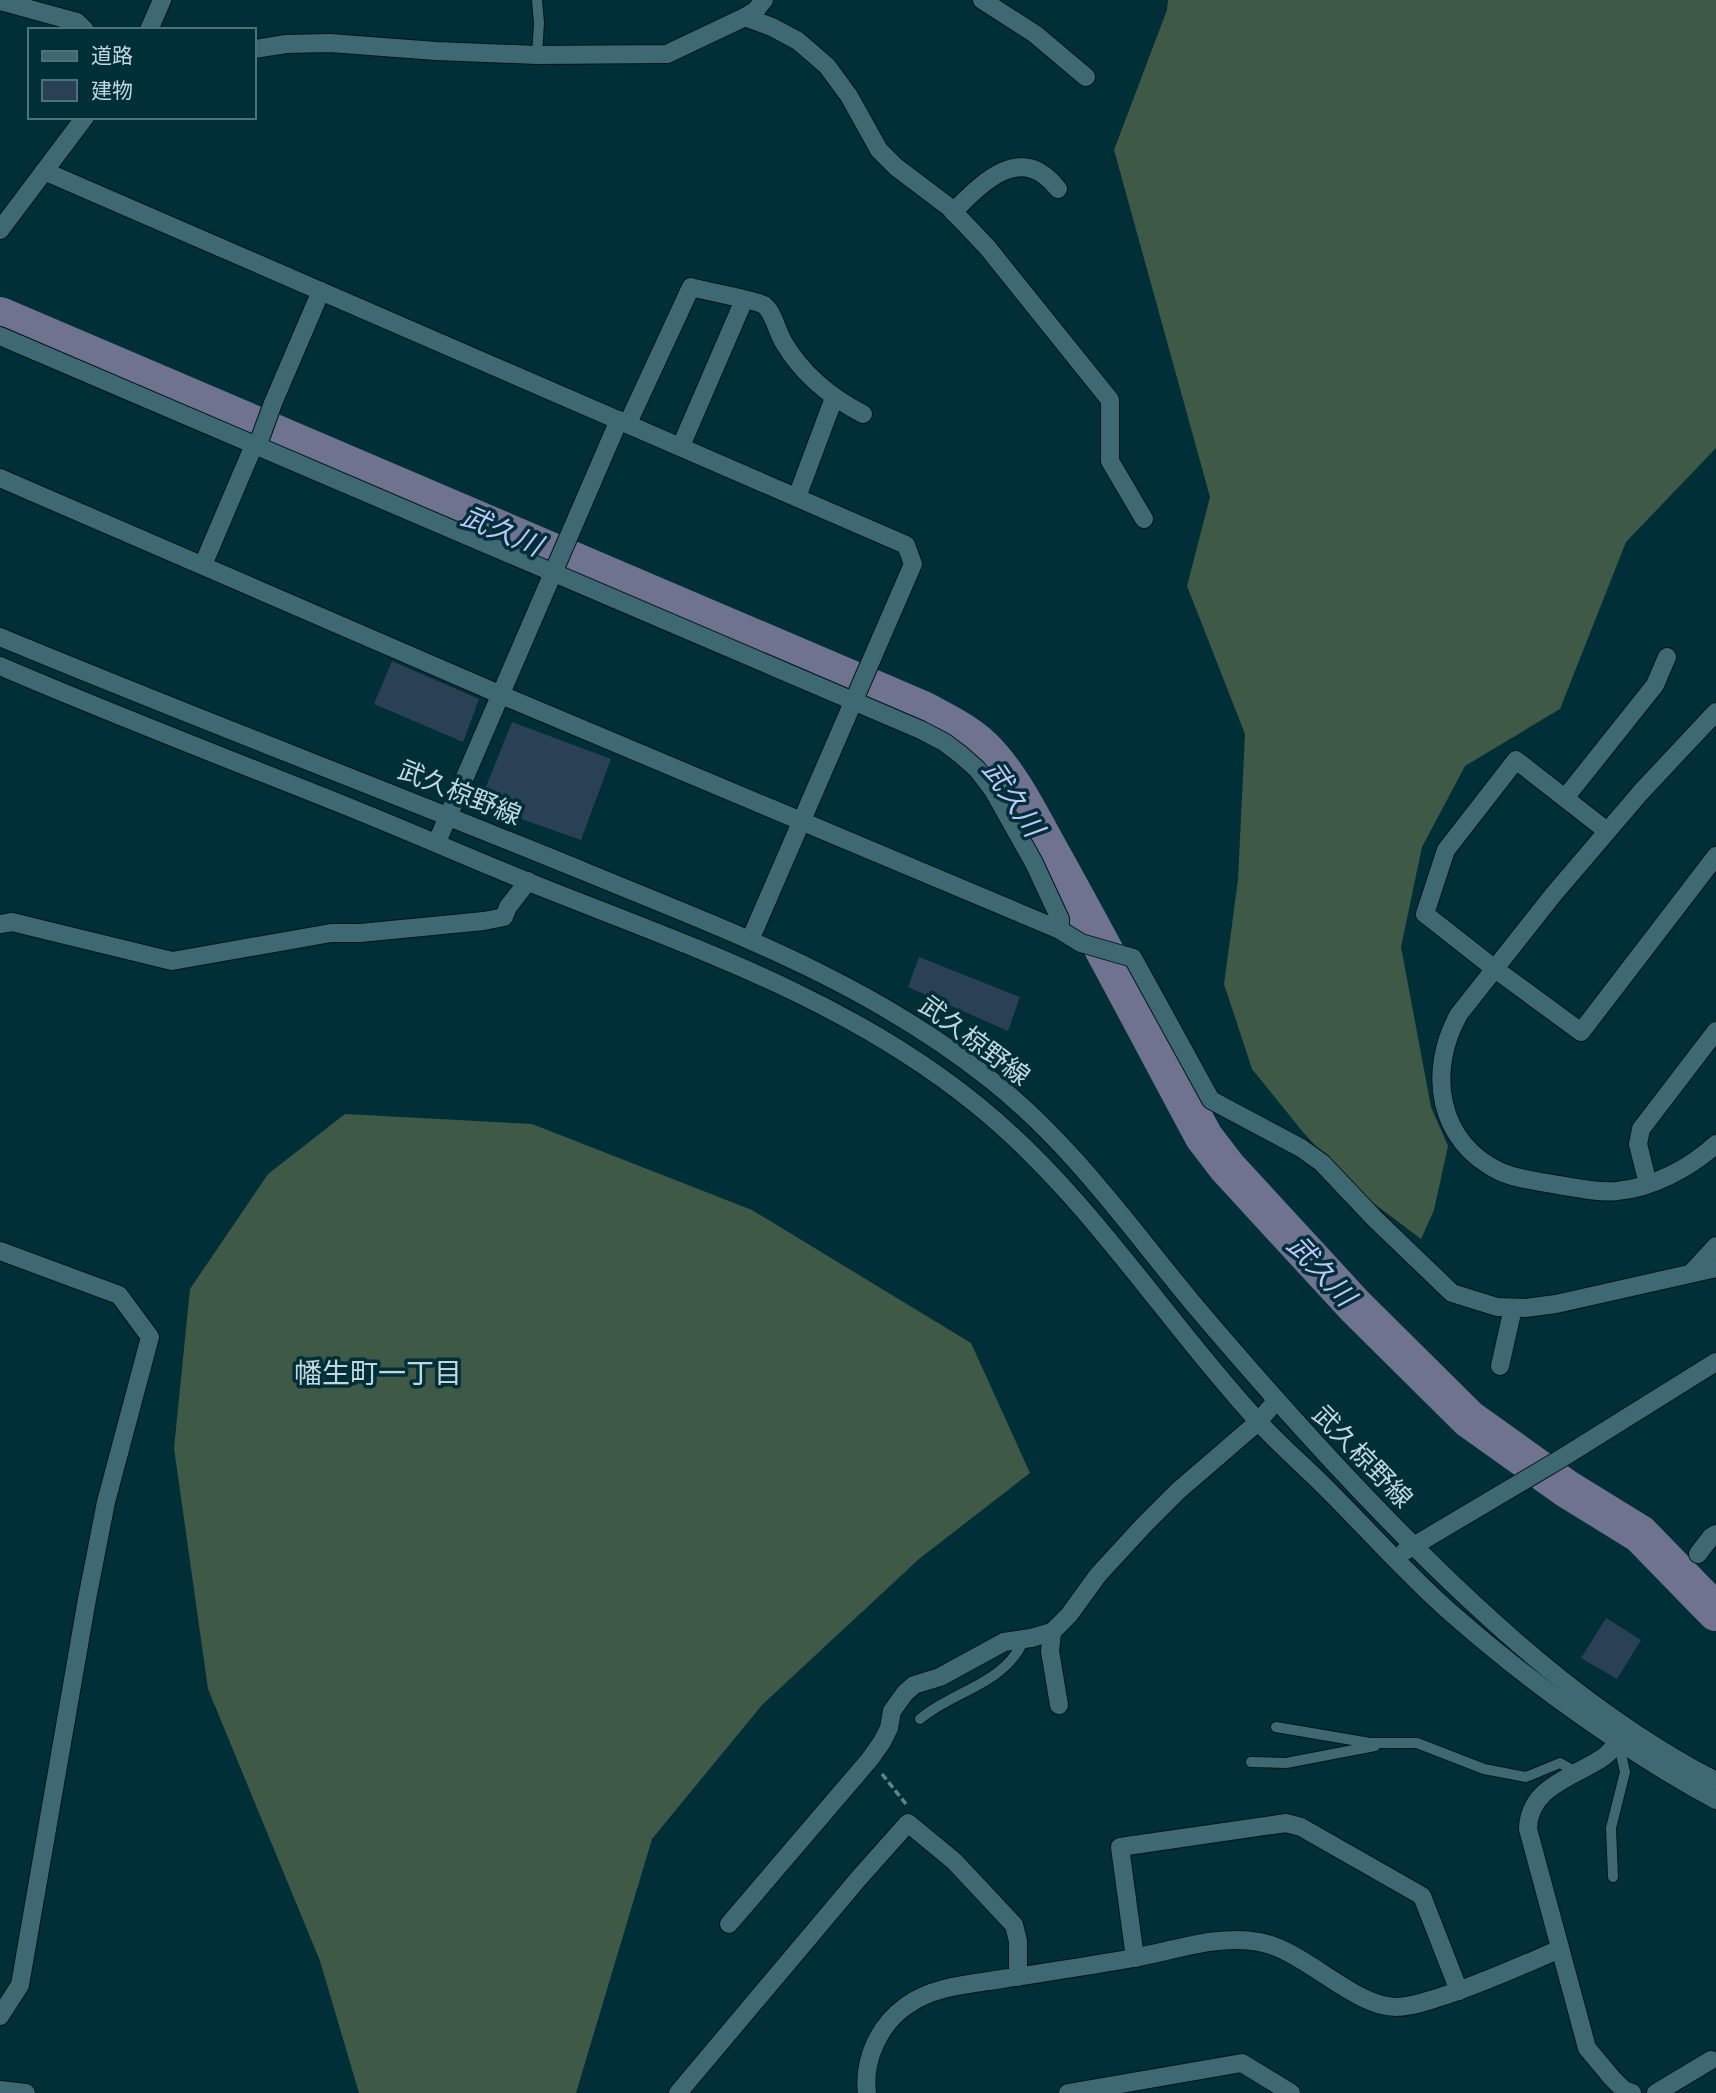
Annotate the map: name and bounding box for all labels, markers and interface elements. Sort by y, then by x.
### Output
legend [28,28,256,119]
text: 道路 [91,42,133,68]
text: 建物 [91,77,133,103]
water label: 武久川 [456,497,550,564]
street label: 武久椋野線 [394,752,526,832]
water label: 武久川 [976,753,1054,845]
street label: 武久椋野線 [913,988,1037,1092]
water label: 武久川 [1281,1227,1365,1315]
district label: 幡生町一丁目 [294,1355,462,1390]
street label: 武久椋野線 [1306,1398,1420,1514]

